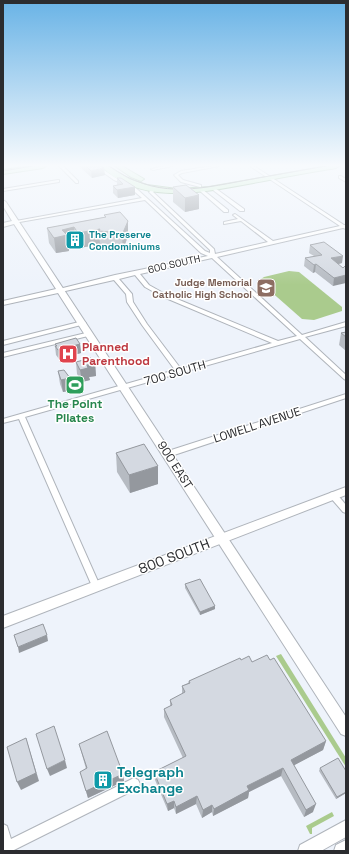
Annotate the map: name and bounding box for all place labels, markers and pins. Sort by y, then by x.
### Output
place label: The Preserve Condominiums [89,228,160,253]
building icon: The Preserve Condominiums [64,229,86,251]
place label: Judge Memorial Catholic High School [152,276,252,301]
school or university icon: Judge Memorial Catholic High School [255,277,277,299]
place label: Planned Parenthood [82,339,150,369]
hospital icon: Planned Parenthood [57,343,79,365]
sports icon: The Point Pilates [64,374,86,396]
place label: The Point Pilates [48,396,102,426]
place label: Telegraph Exchange [117,763,184,797]
building icon: Telegraph Exchange [92,769,114,791]

